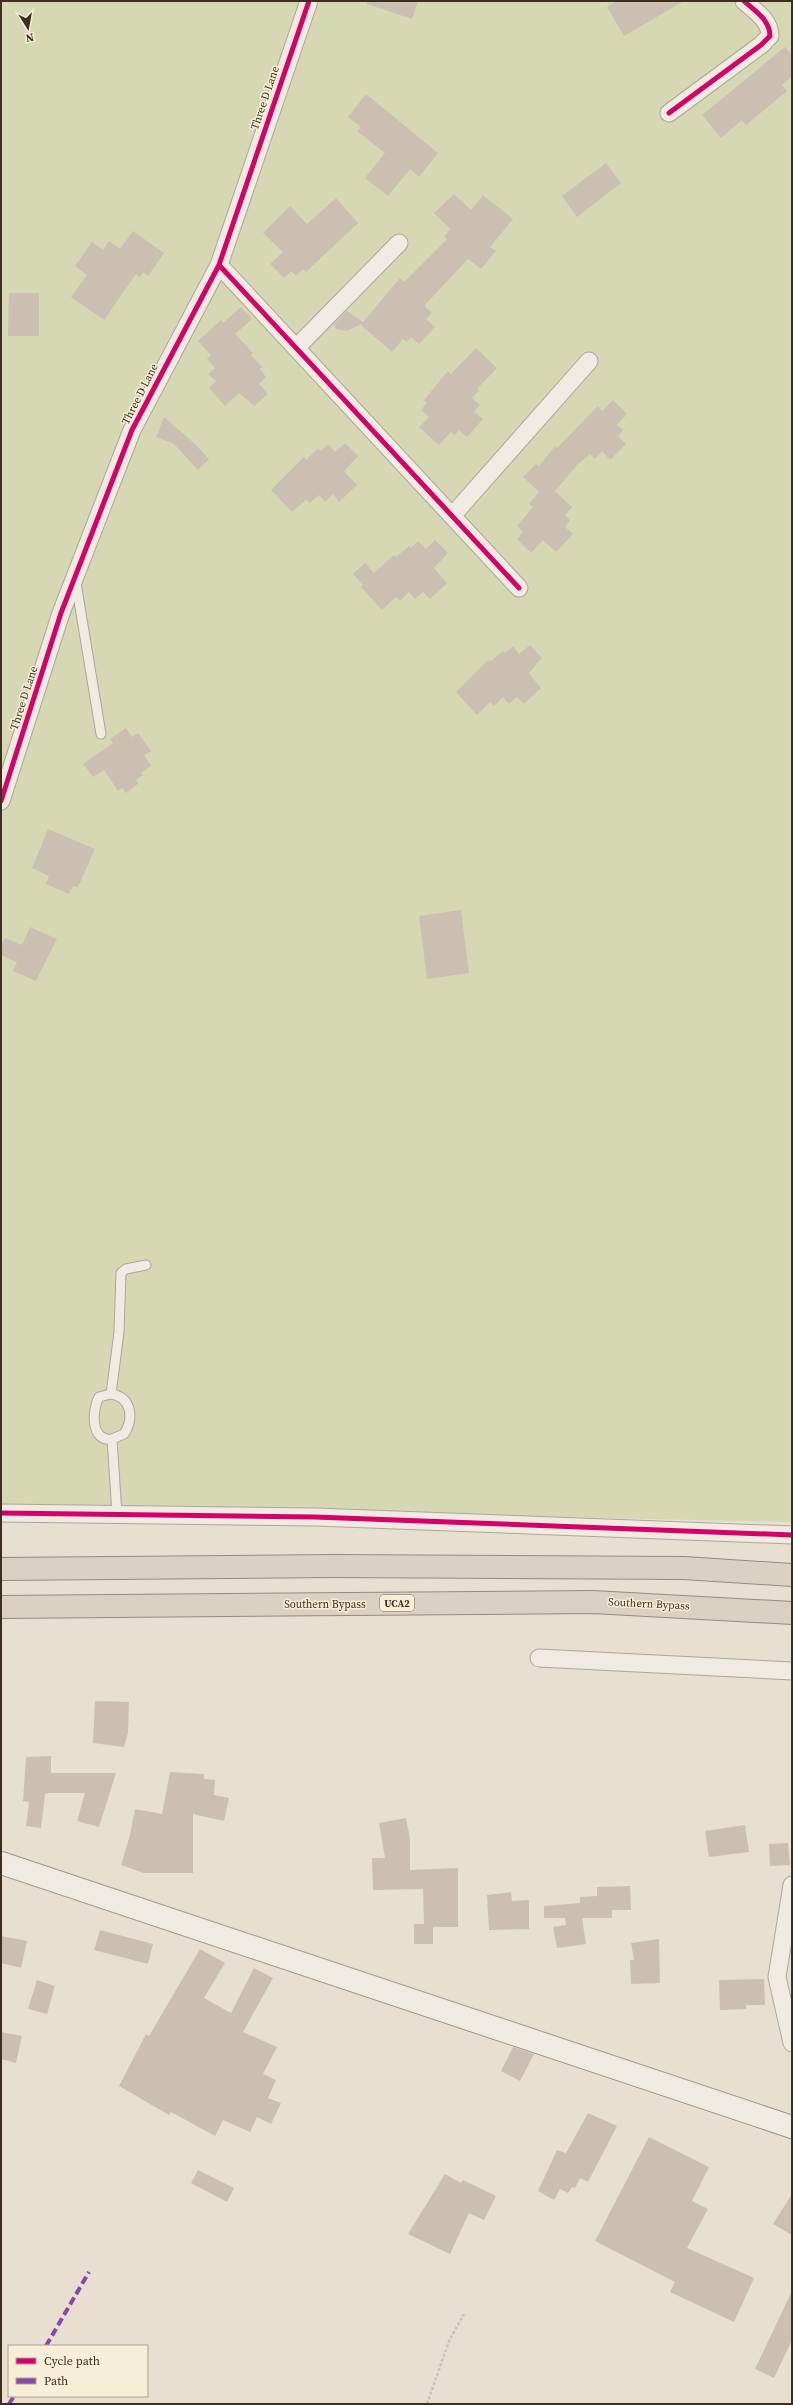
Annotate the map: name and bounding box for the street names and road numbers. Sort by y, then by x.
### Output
street label: Three D Lane [247,64,283,132]
street label: Three D Lane [118,361,162,427]
street label: Three D Lane [7,664,41,732]
street label: Southern Bypass [608,1594,690,1614]
road number: UCA2 [380,1595,414,1611]
street label: Southern Bypass [284,1597,366,1612]

